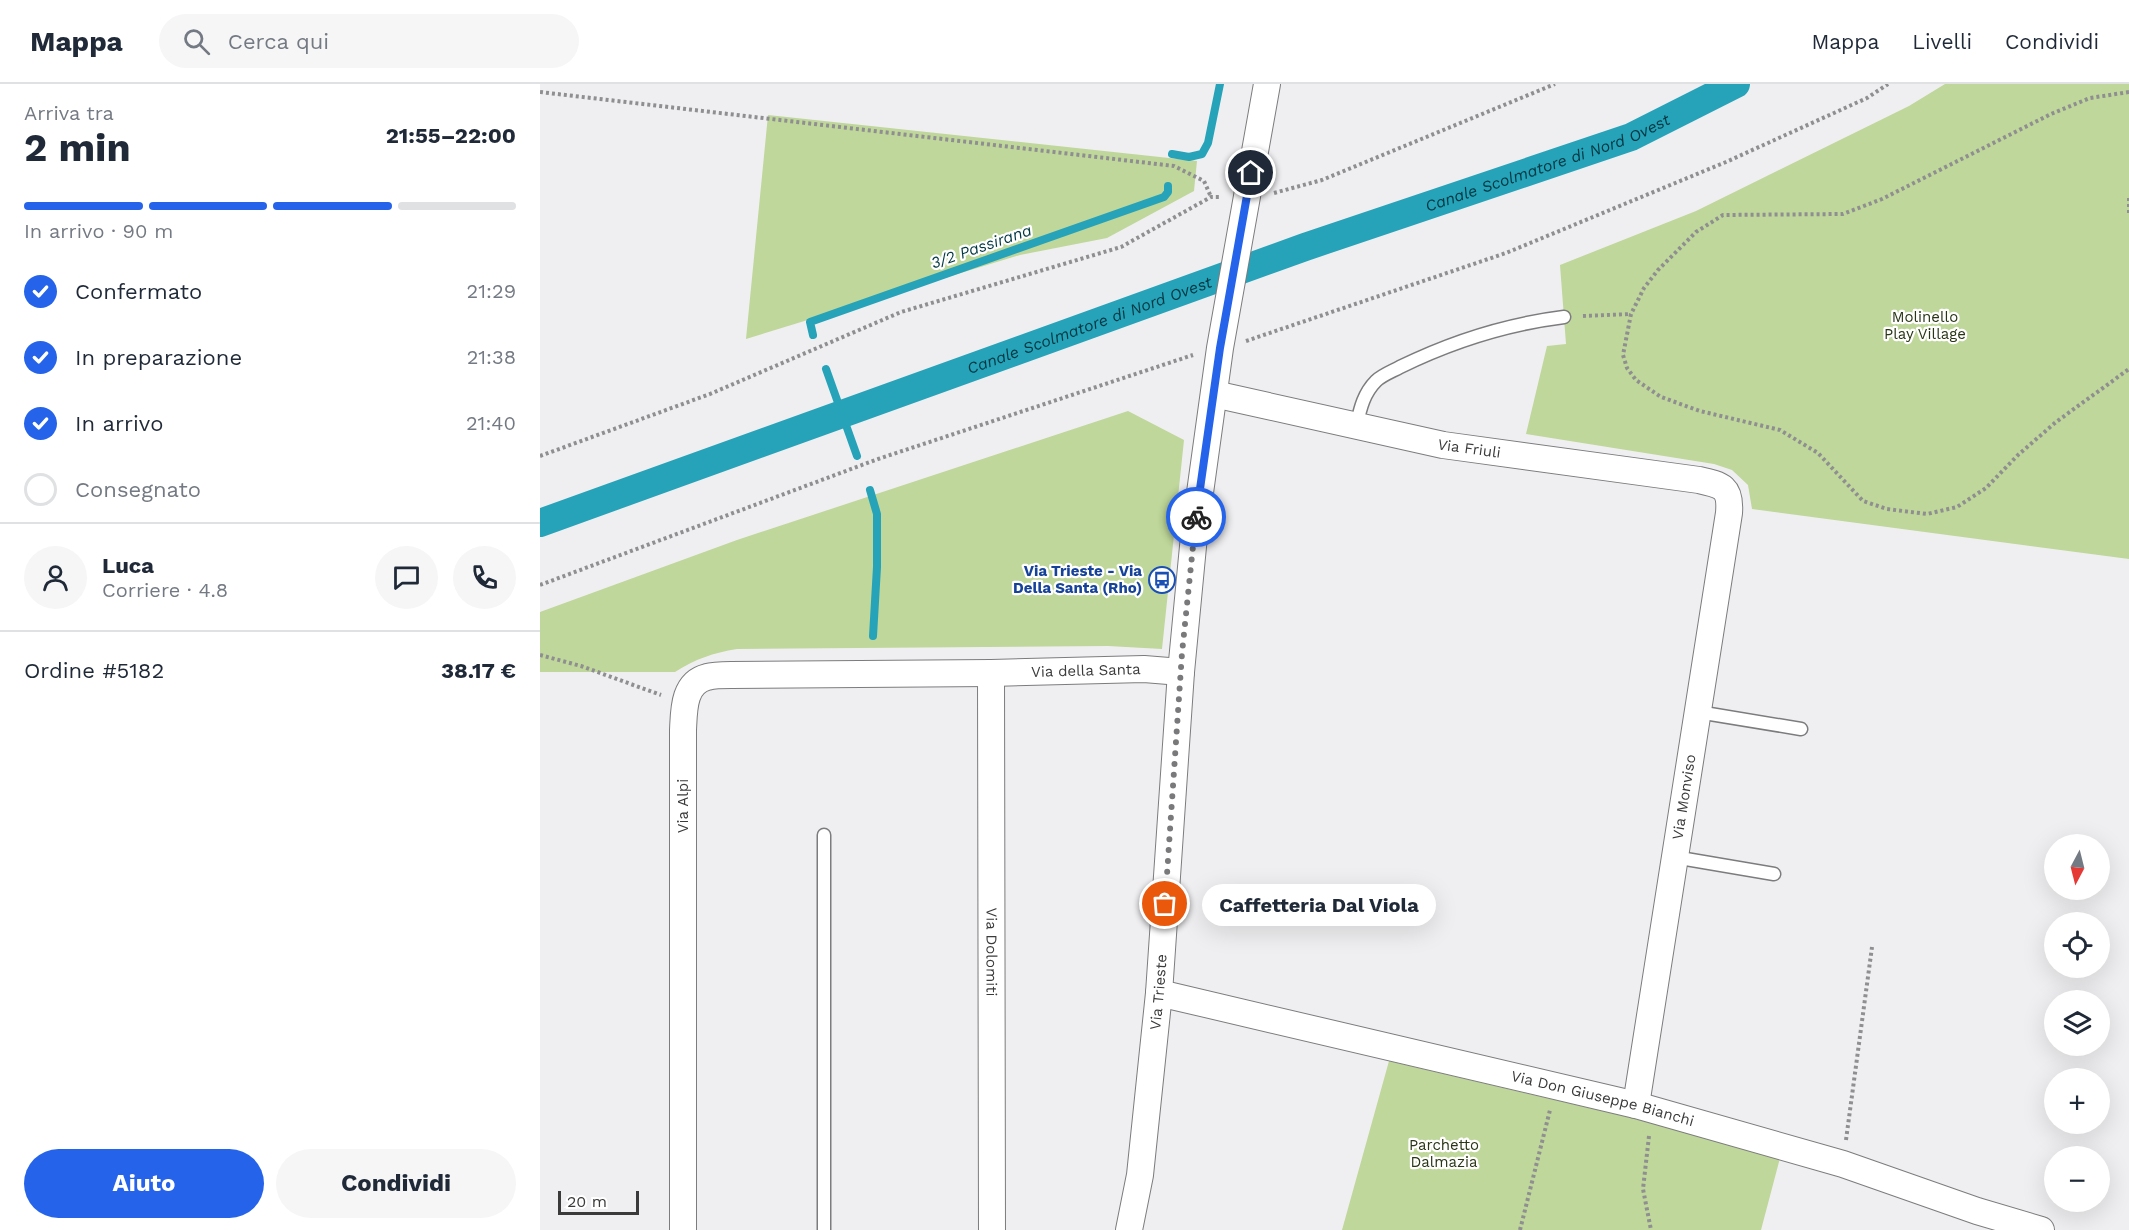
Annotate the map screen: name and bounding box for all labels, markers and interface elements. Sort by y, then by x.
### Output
search box [159,14,579,68]
text: Mappa [30,25,123,58]
icon: search [180,25,213,58]
text: Cerca qui [228,29,329,54]
text: Mappa [1811,29,1879,54]
text: Livelli [1912,29,1972,54]
text: Condividi [2005,29,2099,54]
text: Arriva tra [24,101,114,125]
water label: Canale Scolmatore di Nord Ovest [1423,110,1674,216]
text: 21:55–22:00 [386,123,516,148]
text: 2 min [24,125,131,170]
pin [1225,147,1276,198]
icon: home [1234,156,1267,189]
text: In arrivo · 90 m [24,219,173,243]
water label: 3/2 Passirana [928,220,1034,273]
water label: Canale Scolmatore di Nord Ovest [965,272,1215,378]
icon: check [24,275,57,308]
text: Confermato [75,279,202,304]
text: 21:29 [467,279,516,303]
park label: Molinello Play Village [1884,308,1966,343]
icon: check [24,341,57,374]
text: In preparazione [75,345,242,370]
text: 21:38 [467,345,516,369]
icon: check [24,407,57,440]
text: In arrivo [75,411,163,436]
text: 21:40 [466,411,516,435]
street label: Via Friuli [1436,435,1502,462]
text: Consegnato [75,477,201,502]
courier [1166,487,1226,547]
icon: bike [1180,501,1213,534]
button: person [24,546,87,609]
button: chat [375,546,438,609]
button: phone [453,546,516,609]
text: Luca [102,553,154,578]
place label: Via Trieste - Via Della Santa (Rho) [1013,562,1142,597]
bus stop icon: Via Trieste - Via Della Santa (Rho) [1147,565,1177,595]
text: Corriere · 4.8 [102,578,228,602]
text: Ordine #5182 [24,658,164,683]
text: 38.17 € [441,658,516,683]
street label: Via della Santa [1031,660,1141,681]
street label: Via Monviso [1668,753,1700,841]
street label: Via Alpi [674,779,692,833]
north arrow [2044,834,2110,900]
map controls [2044,834,2110,1212]
pin [1139,878,1190,929]
callout: Caffetteria Dal Viola [1201,883,1435,925]
icon: bag [1148,887,1181,920]
text: Caffetteria Dal Viola [1219,893,1419,917]
street label: Via Dolomiti [982,907,1001,997]
button: locate [2044,912,2110,978]
street label: Via Trieste [1146,953,1171,1031]
button: layers [2044,990,2110,1056]
street label: Via Don Giuseppe Bianchi [1509,1067,1696,1130]
button: + [2044,1068,2110,1134]
park label: Parchetto Dalmazia [1409,1136,1479,1171]
button: − [2044,1146,2110,1212]
button: Aiuto [24,1149,264,1218]
button: Condividi [276,1149,516,1218]
scale bar [558,1188,639,1216]
text: 20 m [567,1192,607,1211]

